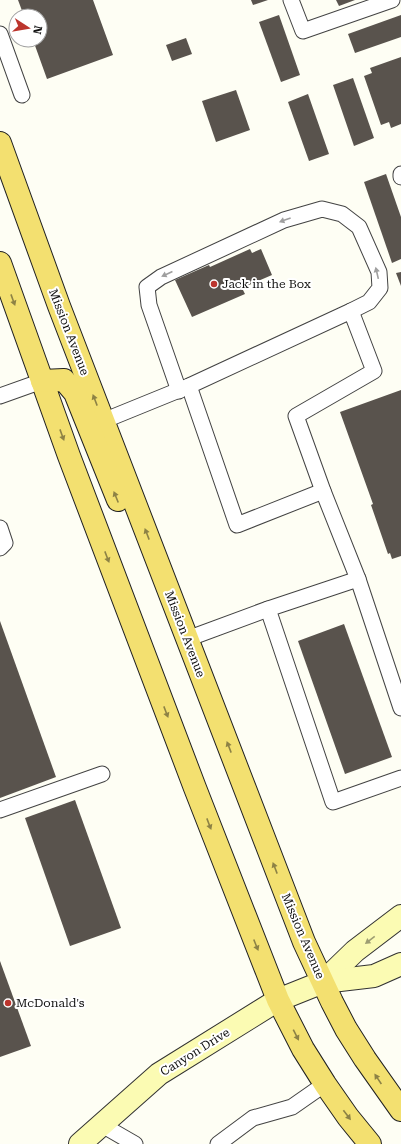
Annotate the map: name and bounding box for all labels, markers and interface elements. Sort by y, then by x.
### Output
north arrow [8,8,48,48]
text: N [30,24,45,36]
one-way arrow [279,217,291,223]
one-way arrow [374,266,380,279]
one-way arrow [161,271,172,277]
place label: Jack in the Box [222,277,311,291]
marker: Jack in the Box [209,279,219,289]
street label: Mission Avenue [46,287,92,378]
one-way arrow [11,294,17,306]
one-way arrow [92,393,98,405]
one-way arrow [59,430,65,442]
one-way arrow [113,490,119,502]
one-way arrow [143,528,149,540]
one-way arrow [105,552,111,564]
street label: Mission Avenue [162,589,208,680]
one-way arrow [163,706,169,718]
one-way arrow [225,741,231,753]
one-way arrow [206,819,212,831]
one-way arrow [272,862,278,874]
street label: Mission Avenue [279,891,328,981]
one-way arrow [365,935,376,944]
one-way arrow [254,940,260,952]
place label: McDonald's [16,996,85,1010]
marker: McDonald's [3,998,13,1008]
street label: Canyon Drive [158,1025,233,1079]
one-way arrow [292,1029,299,1041]
one-way arrow [374,1074,382,1084]
one-way arrow [343,1109,351,1120]

